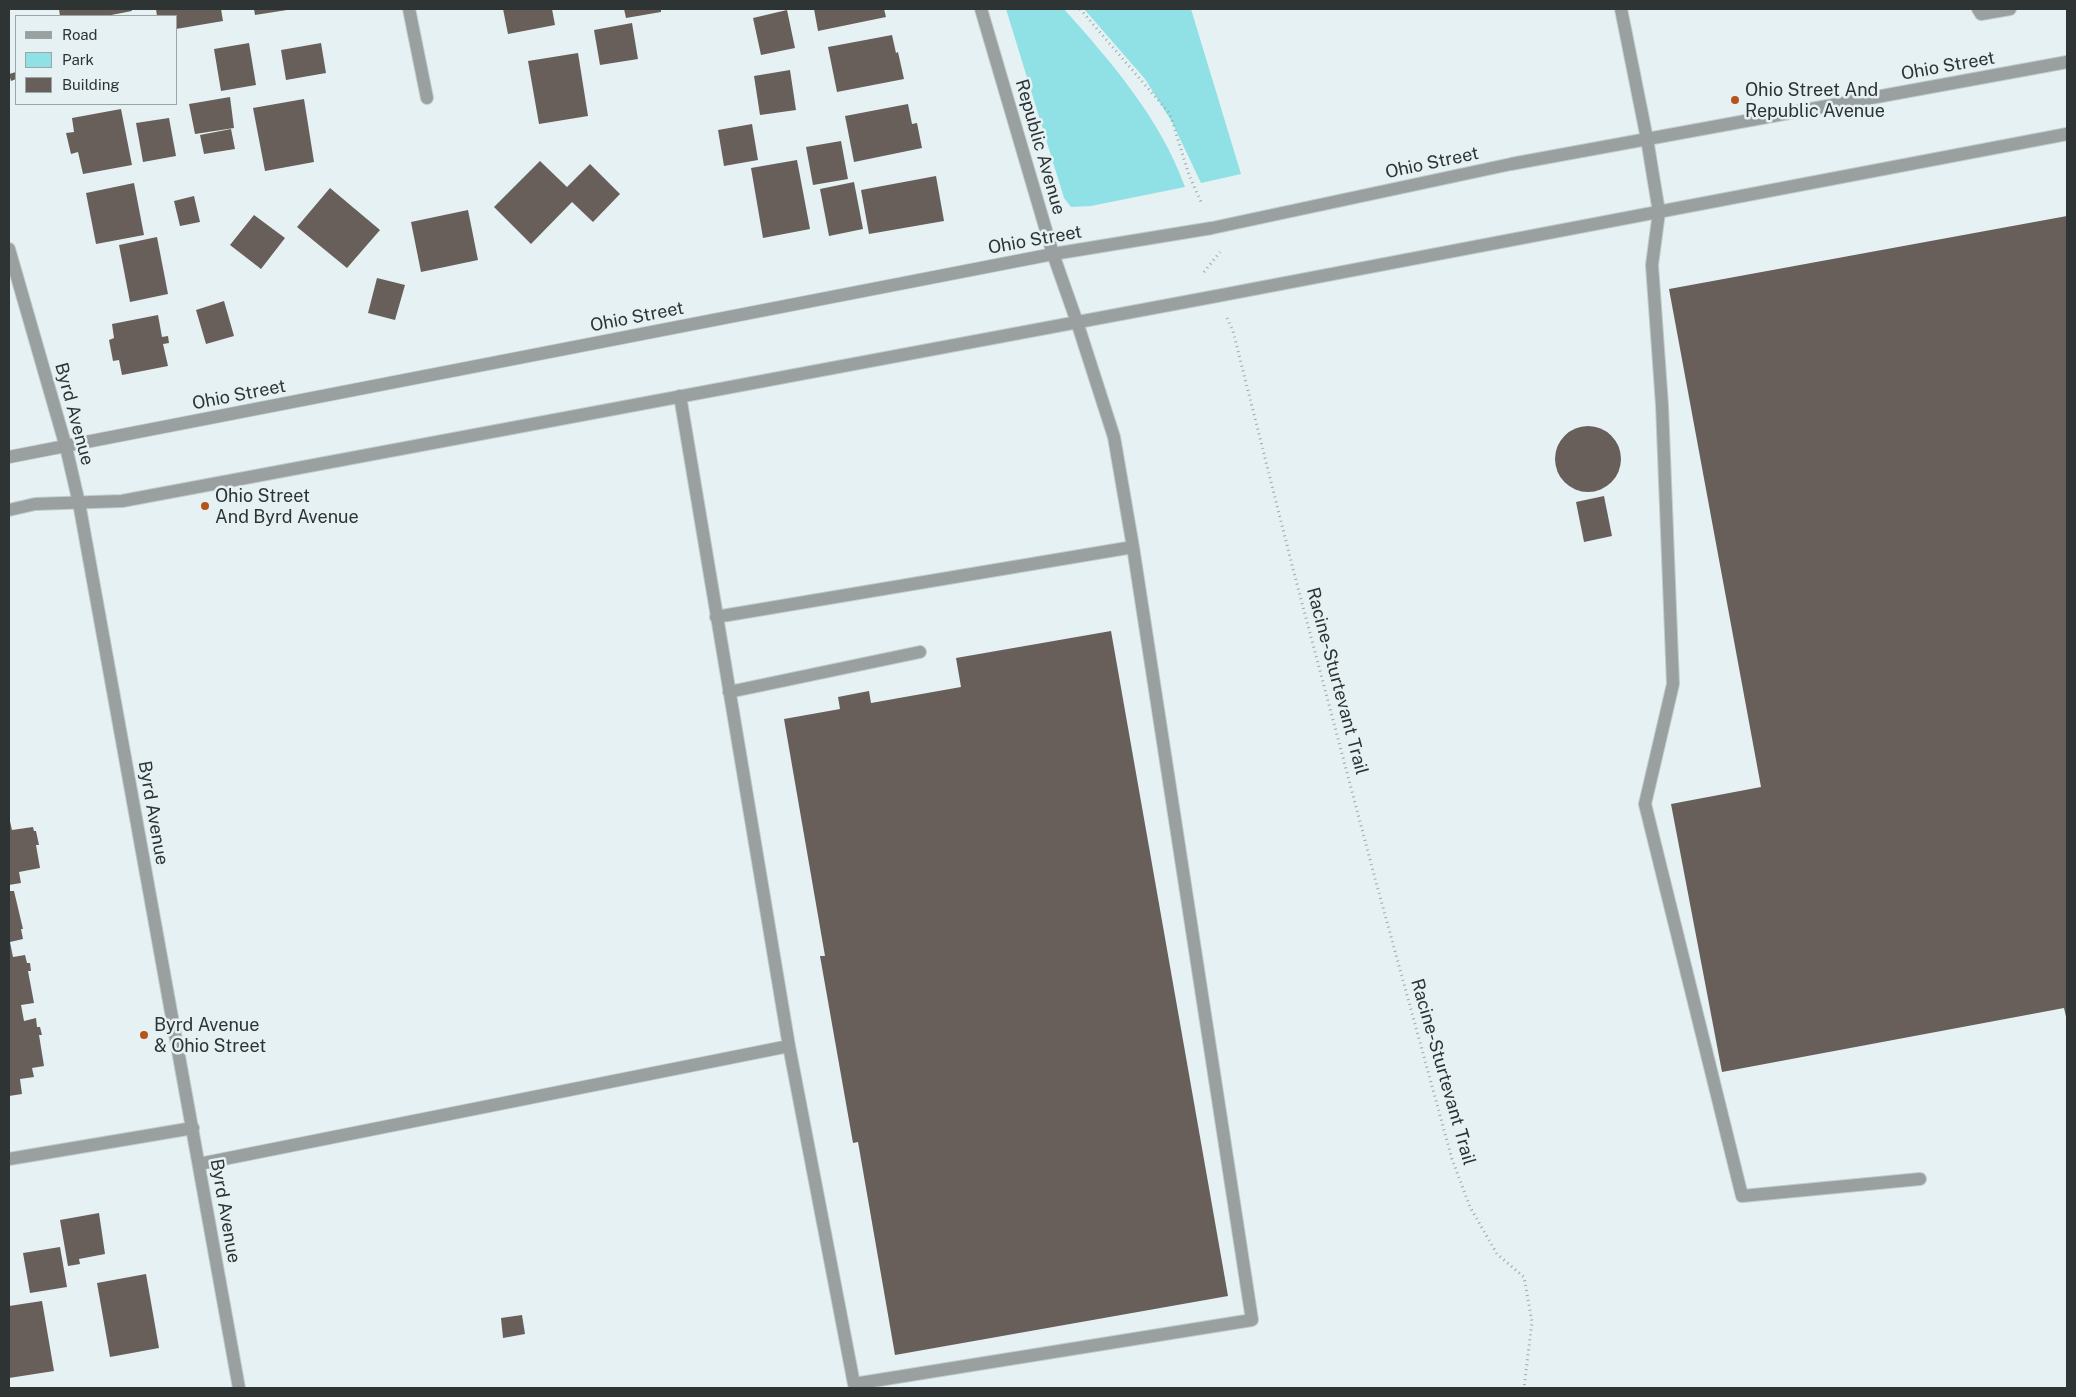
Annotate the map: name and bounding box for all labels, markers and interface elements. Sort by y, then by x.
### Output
legend [15,15,178,105]
text: Road [62,26,98,43]
street label: Ohio Street [1899,47,1997,85]
text: Park [62,51,94,68]
text: Building [62,76,120,93]
street label: Republic Avenue [1010,77,1070,217]
place label: Ohio Street And Republic Avenue [1745,79,1885,122]
marker: Ohio Street And Republic Avenue [1729,94,1741,106]
street label: Ohio Street [1383,143,1481,183]
street label: Ohio Street [986,221,1084,259]
street label: Ohio Street [588,297,686,337]
street label: Byrd Avenue [50,360,98,468]
street label: Ohio Street [190,375,288,415]
place label: Ohio Street And Byrd Avenue [215,485,359,528]
marker: Ohio Street And Byrd Avenue [199,500,211,512]
street label: Racine-Sturtevant Trail [1302,585,1372,777]
street label: Byrd Avenue [133,759,173,867]
street label: Racine-Sturtevant Trail [1406,976,1480,1168]
place label: Byrd Avenue & Ohio Street [154,1014,266,1056]
marker: Byrd Avenue & Ohio Street [138,1029,150,1041]
street label: Byrd Avenue [205,1157,245,1265]

